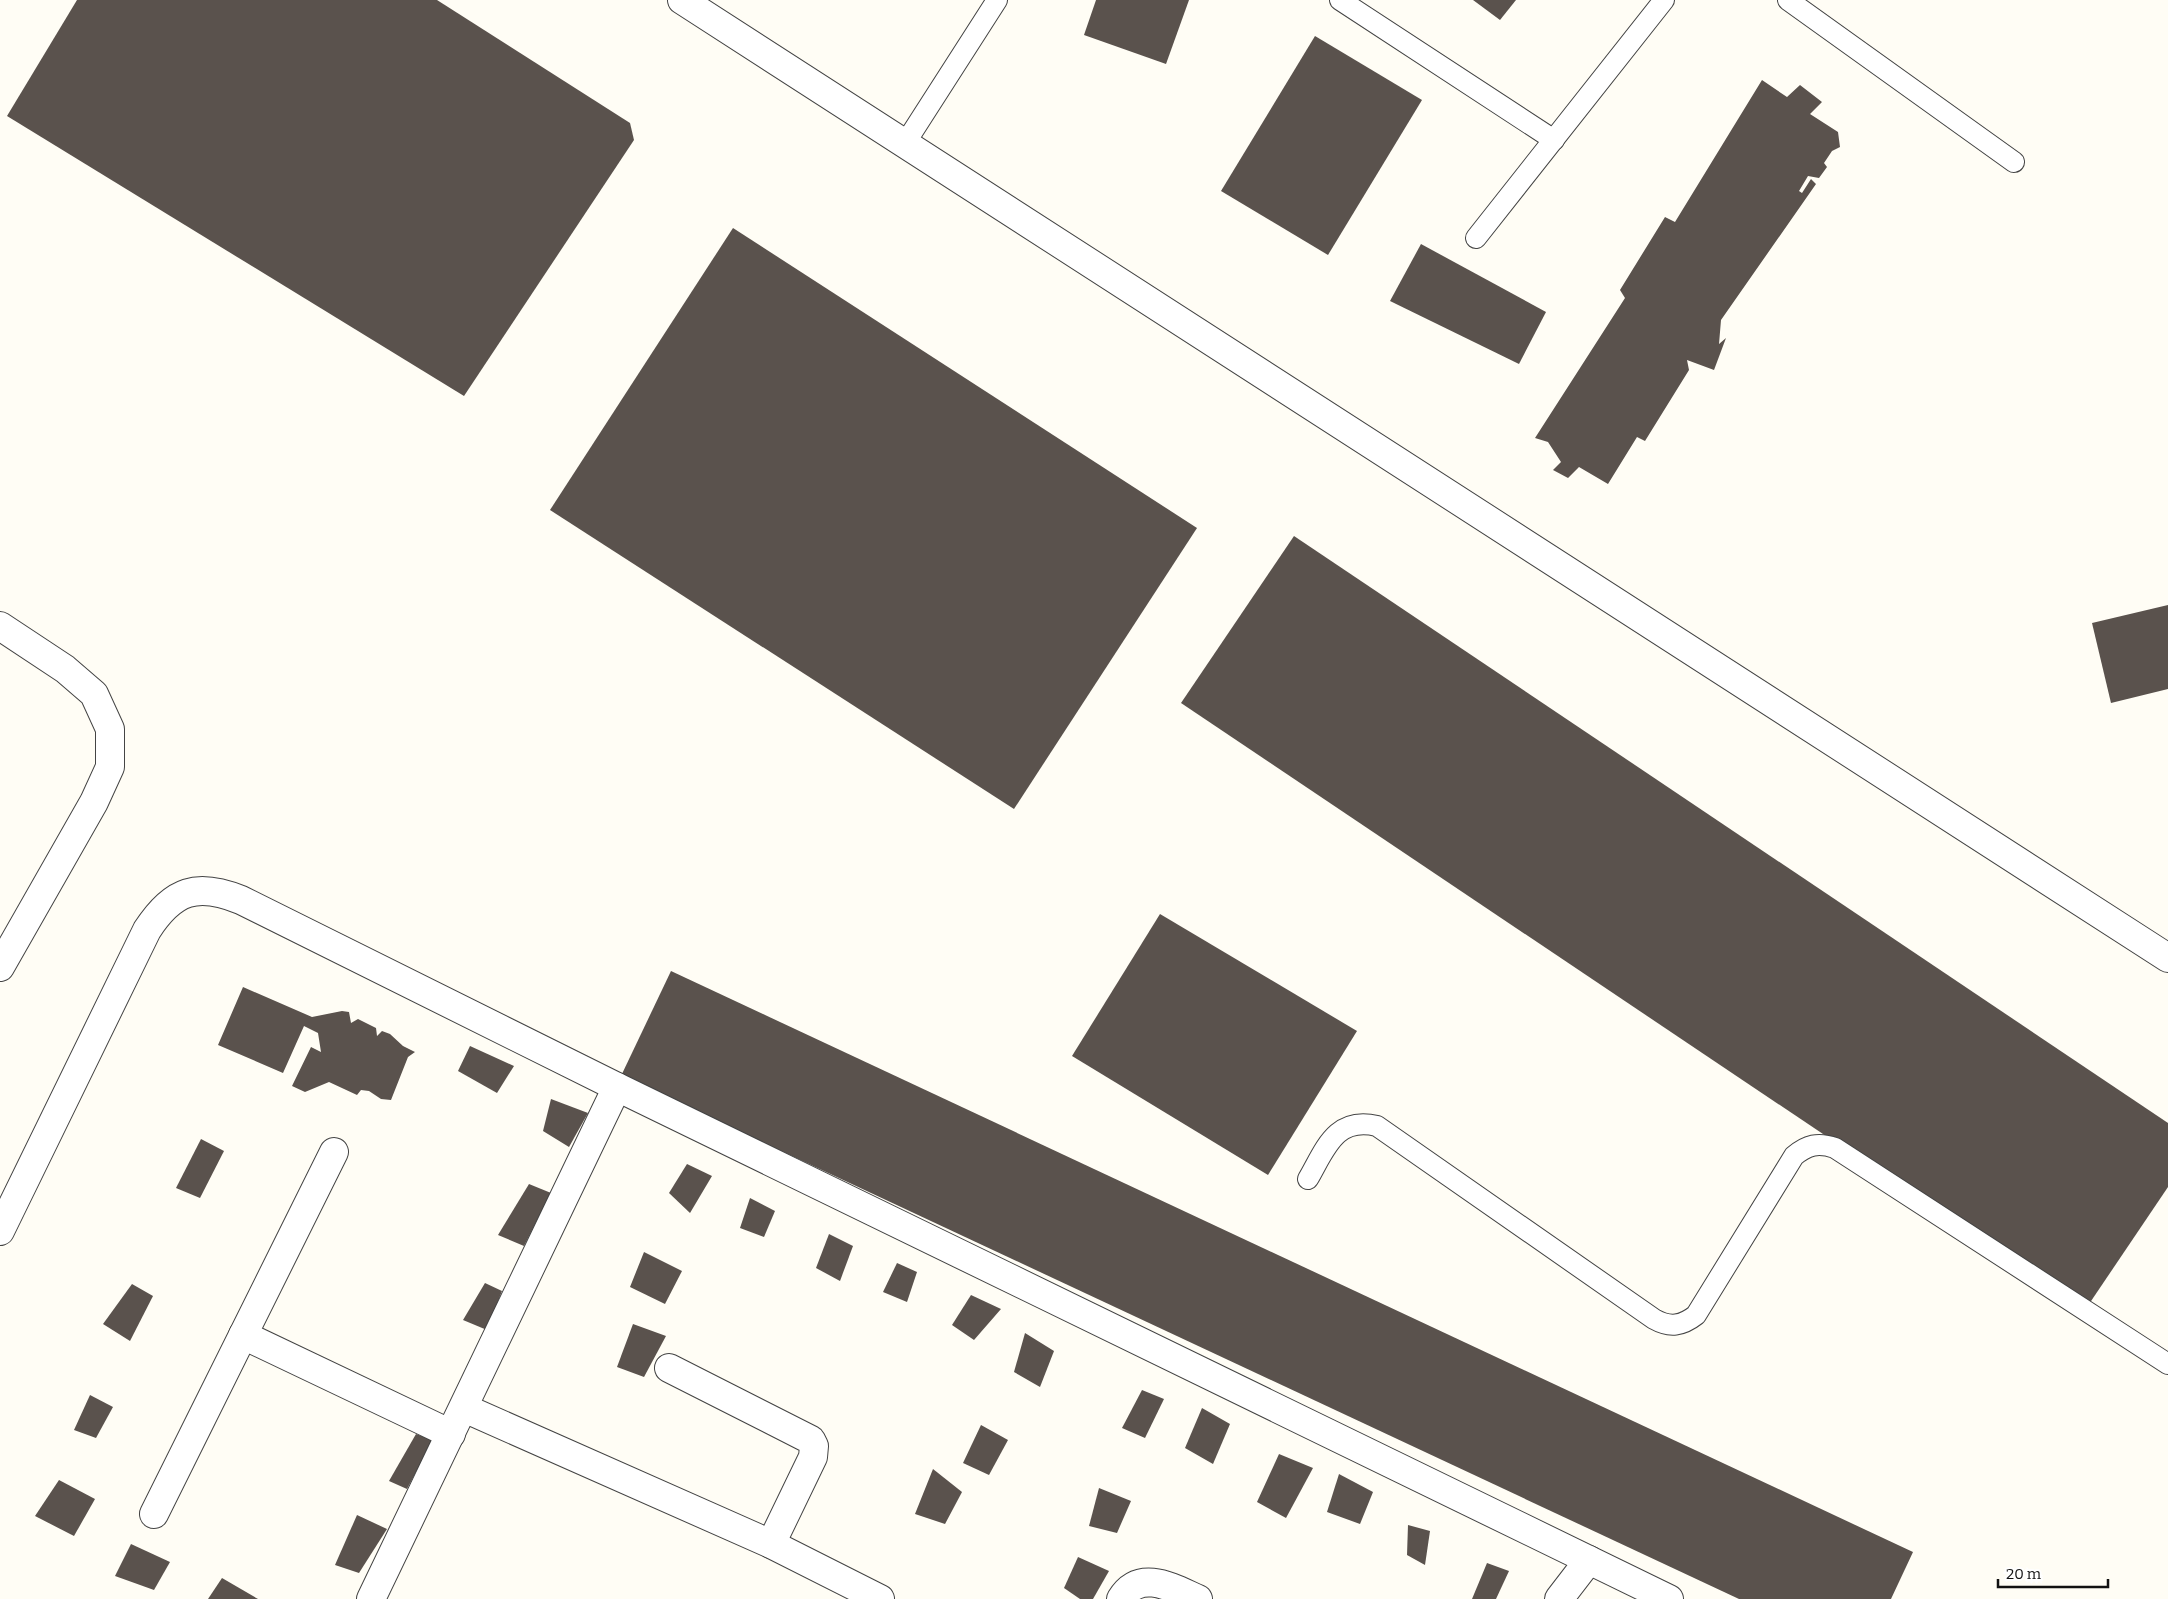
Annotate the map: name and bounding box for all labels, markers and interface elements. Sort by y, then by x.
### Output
scale bar [1998,1556,2108,1588]
text: 20 m [2006,1565,2042,1583]

